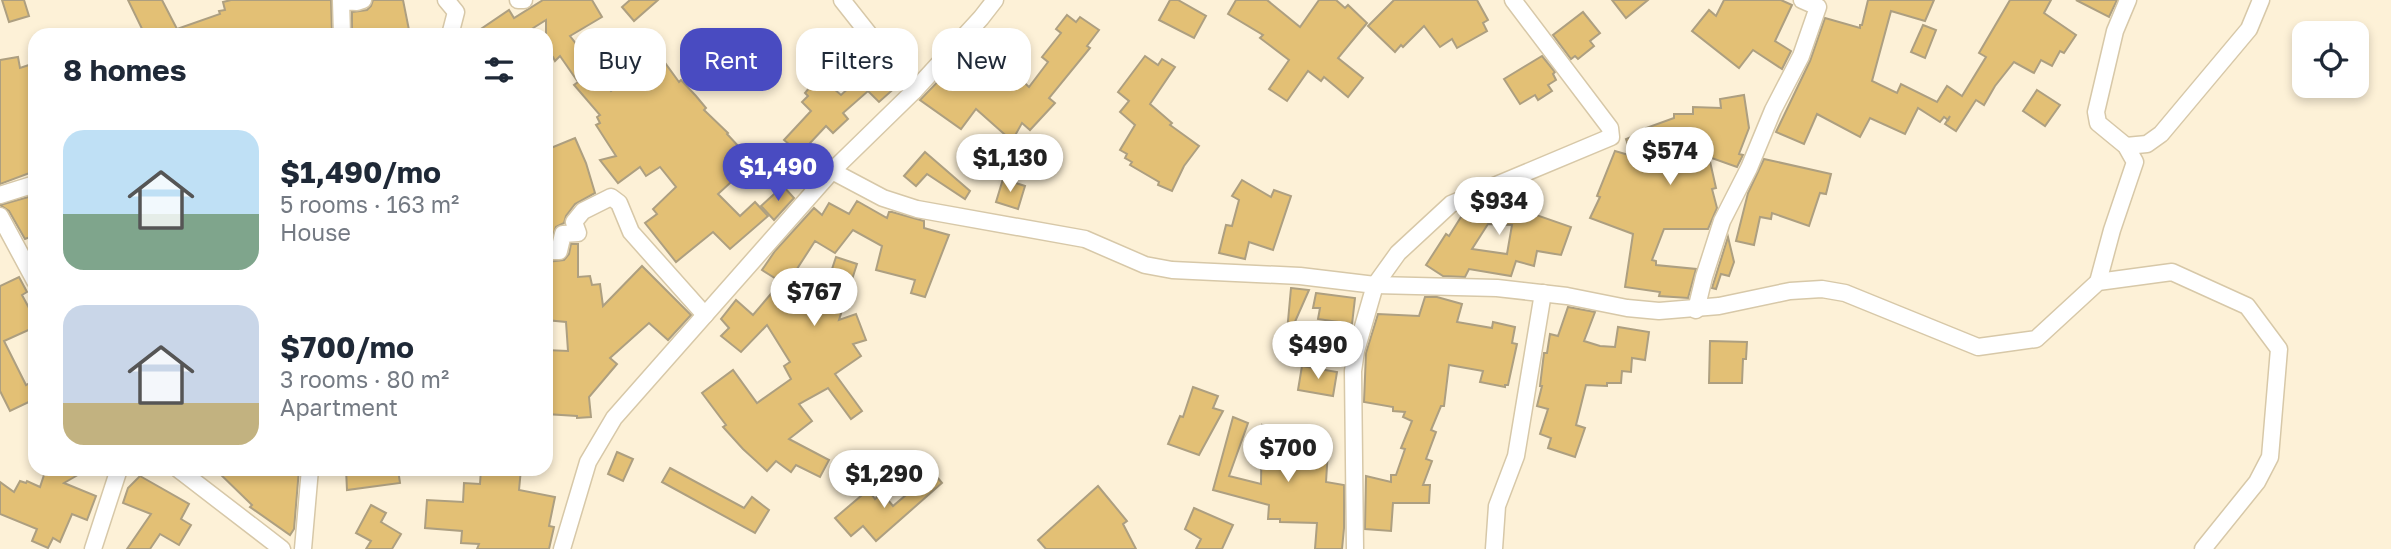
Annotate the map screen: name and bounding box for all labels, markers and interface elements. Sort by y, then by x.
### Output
map controls [2292,21,2369,98]
button: locate [2292,21,2369,98]
chip: Buy [574,28,666,91]
chip: Rent [680,28,782,91]
chip: Filters [796,28,918,91]
chip: New [932,28,1031,91]
icon: filters [480,51,518,89]
text: 8 homes [63,52,187,88]
pin: $574 [1629,128,1711,187]
pin: $1,130 [953,134,1067,194]
text: $574 [1642,136,1698,164]
text: $1,130 [972,143,1048,171]
pin: $1,490 [721,144,835,203]
text: $1,490 [739,152,817,180]
text: $1,490/mo [280,154,441,190]
icon: home [119,158,203,242]
pin: $934 [1458,177,1540,237]
text: $934 [1470,186,1528,214]
text: 5 rooms · 163 m² [280,190,459,218]
text: House [280,218,351,246]
pin: $767 [773,268,855,328]
text: $767 [786,277,842,305]
pin: $490 [1277,322,1359,381]
text: $700/mo [280,329,414,365]
text: $490 [1288,330,1348,358]
icon: home [119,333,203,417]
text: 3 rooms · 80 m² [280,365,449,393]
text: Apartment [280,393,398,421]
pin: $700 [1247,424,1329,484]
text: $700 [1259,433,1317,461]
pin: $1,290 [827,450,941,510]
text: $1,290 [845,459,923,487]

